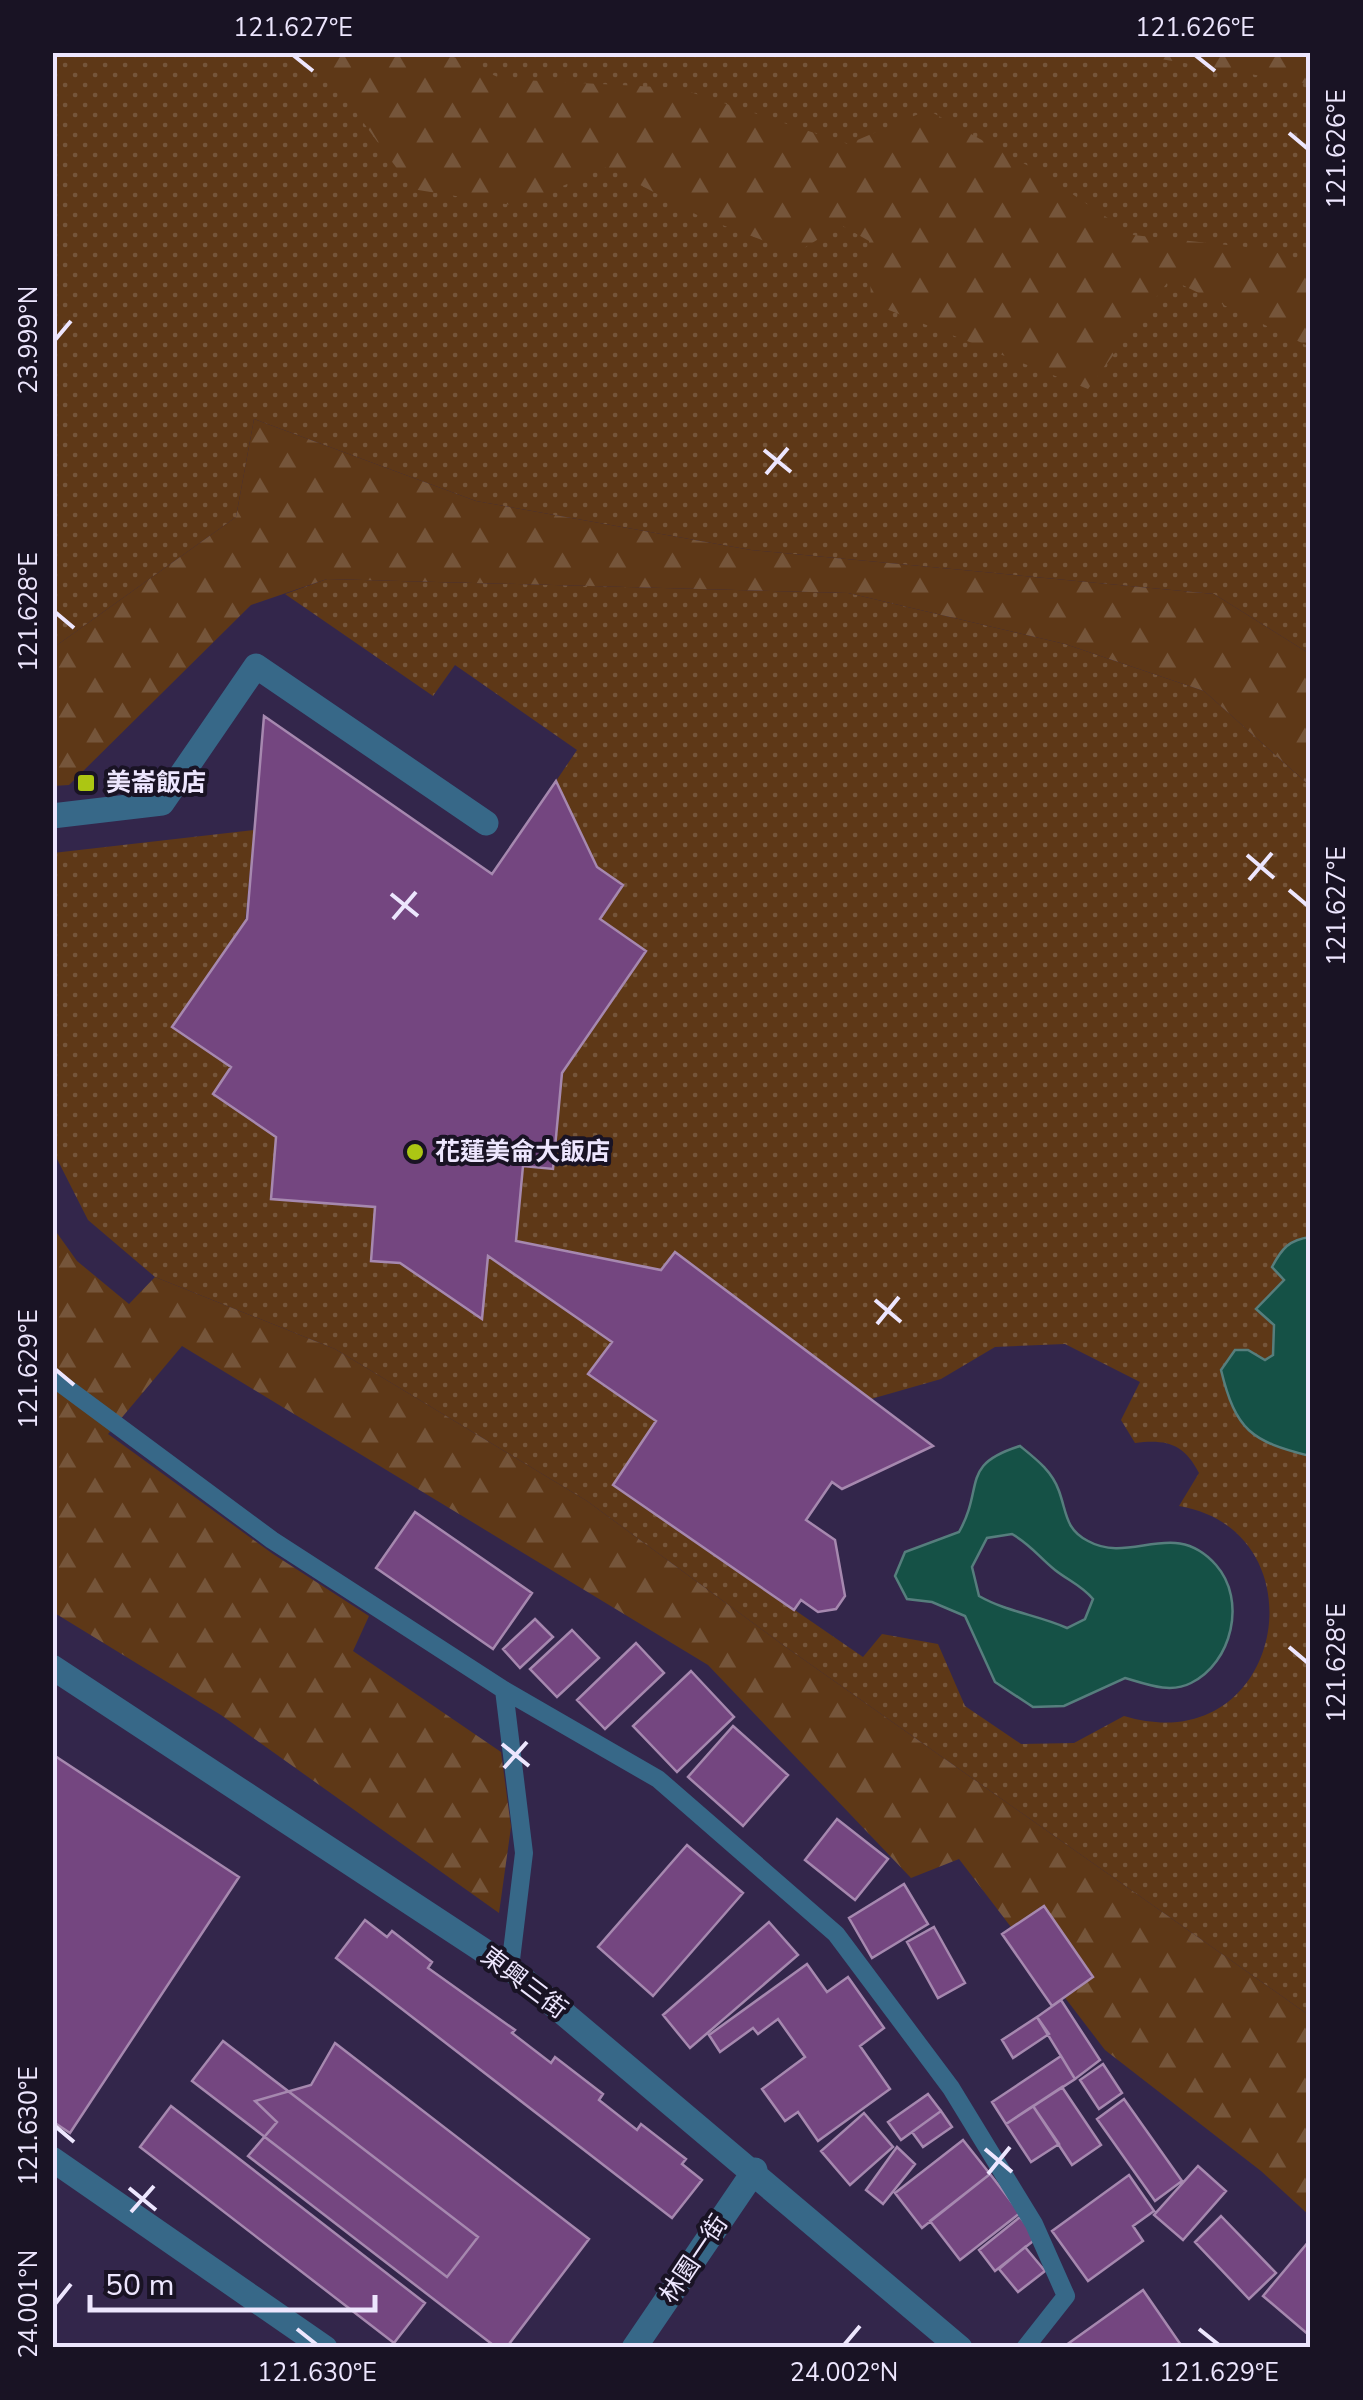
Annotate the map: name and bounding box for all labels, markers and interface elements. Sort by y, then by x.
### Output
text: 121.627°E [233,11,353,45]
text: 121.626°E [1135,11,1255,45]
text: 121.626°E [1320,89,1354,209]
text: 23.999°N [12,286,46,394]
text: 121.628°E [12,552,46,672]
place label: 美崙飯店 [106,766,206,800]
marker: 美崙飯店 [75,772,97,794]
text: 121.627°E [1320,846,1354,966]
place label: 花蓮美侖大飯店 [435,1135,610,1169]
marker: 花蓮美侖大飯店 [404,1141,426,1163]
text: 121.629°E [12,1309,46,1429]
text: 121.628°E [1320,1603,1354,1723]
street label: 東興三街 [474,1939,574,2027]
text: 121.630°E [12,2066,46,2186]
street label: 林園一街 [652,2208,736,2310]
text: 24.001°N [12,2250,46,2358]
scale bar [90,2250,375,2312]
text: 50 m [105,2265,174,2306]
text: 121.630°E [257,2356,377,2390]
text: 24.002°N [790,2356,898,2390]
text: 121.629°E [1159,2356,1279,2390]

